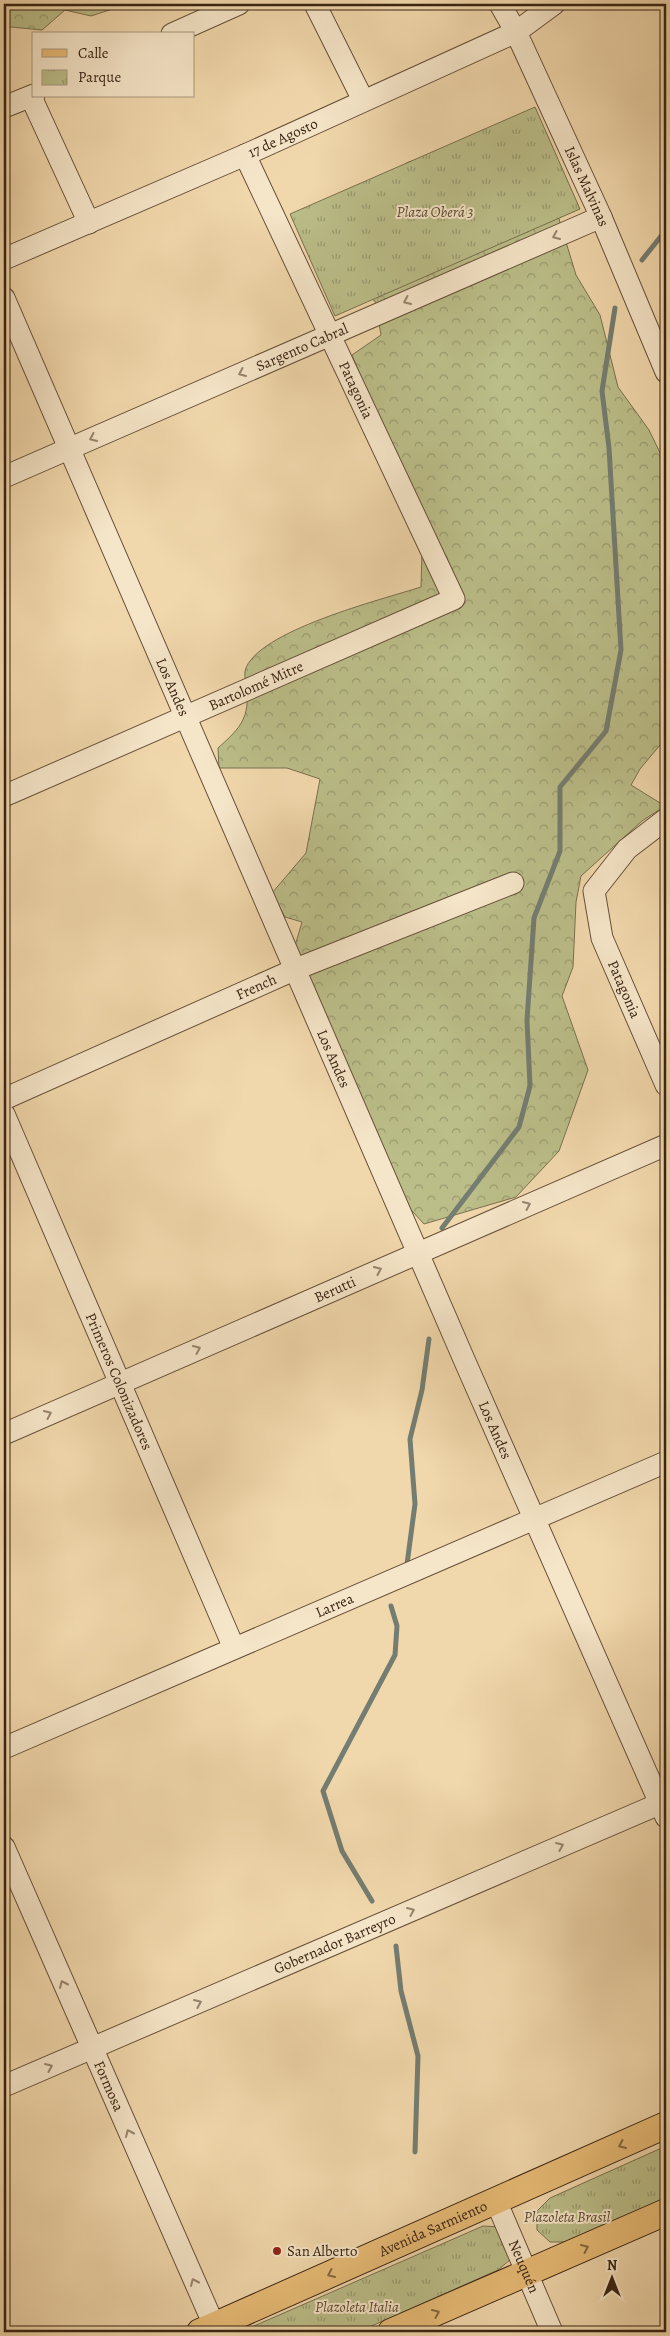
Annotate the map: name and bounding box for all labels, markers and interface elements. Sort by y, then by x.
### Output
legend [32,32,195,98]
text: Calle [78,43,109,63]
text: Parque [78,67,121,87]
street label: 17 de Agosto [245,113,321,162]
street label: Islas Malvinas [560,143,614,229]
park label: Plaza Oberá 3 [397,202,473,222]
one-way arrow [552,230,561,241]
one-way arrow [403,295,412,306]
street label: Sargento Cabral [253,318,351,376]
street label: Patagonia [334,358,378,422]
one-way arrow [238,367,247,378]
one-way arrow [89,432,98,443]
street label: Los Andes [151,655,194,719]
street label: Bartolomé Mitre [205,656,307,715]
street label: Patagonia [603,957,646,1021]
street label: French [233,969,280,1004]
street label: Los Andes [312,1026,355,1091]
one-way arrow [522,1201,531,1212]
one-way arrow [373,1266,382,1277]
street label: Berutti [311,1272,359,1307]
street label: Primeros Colonizadores [81,1310,157,1453]
one-way arrow [192,1344,201,1355]
street label: Los Andes [474,1398,517,1462]
one-way arrow [43,1409,52,1420]
street label: Larrea [312,1588,357,1622]
one-way arrow [556,1842,564,1852]
one-way arrow [406,1906,415,1917]
street label: Gobernador Barreyro [271,1909,399,1979]
one-way arrow [59,1980,70,1989]
one-way arrow [193,1998,202,2009]
street label: Formosa [89,2058,129,2114]
one-way arrow [44,2063,52,2073]
one-way arrow [124,2129,135,2138]
one-way arrow [618,2138,627,2149]
street label: Avenida Sarmiento [375,2196,490,2262]
park label: Plazoleta Brasil [524,2207,611,2227]
street label: Neuquén [504,2237,544,2296]
place label: San Alberto [287,2241,357,2261]
one-way arrow [580,2243,589,2254]
marker: San Alberto [271,2245,283,2257]
north arrow [588,2254,638,2304]
text: N [607,2256,617,2275]
one-way arrow [327,2268,336,2278]
one-way arrow [190,2278,201,2287]
park label: Plazoleta Italia [315,2297,399,2317]
one-way arrow [431,2308,440,2319]

